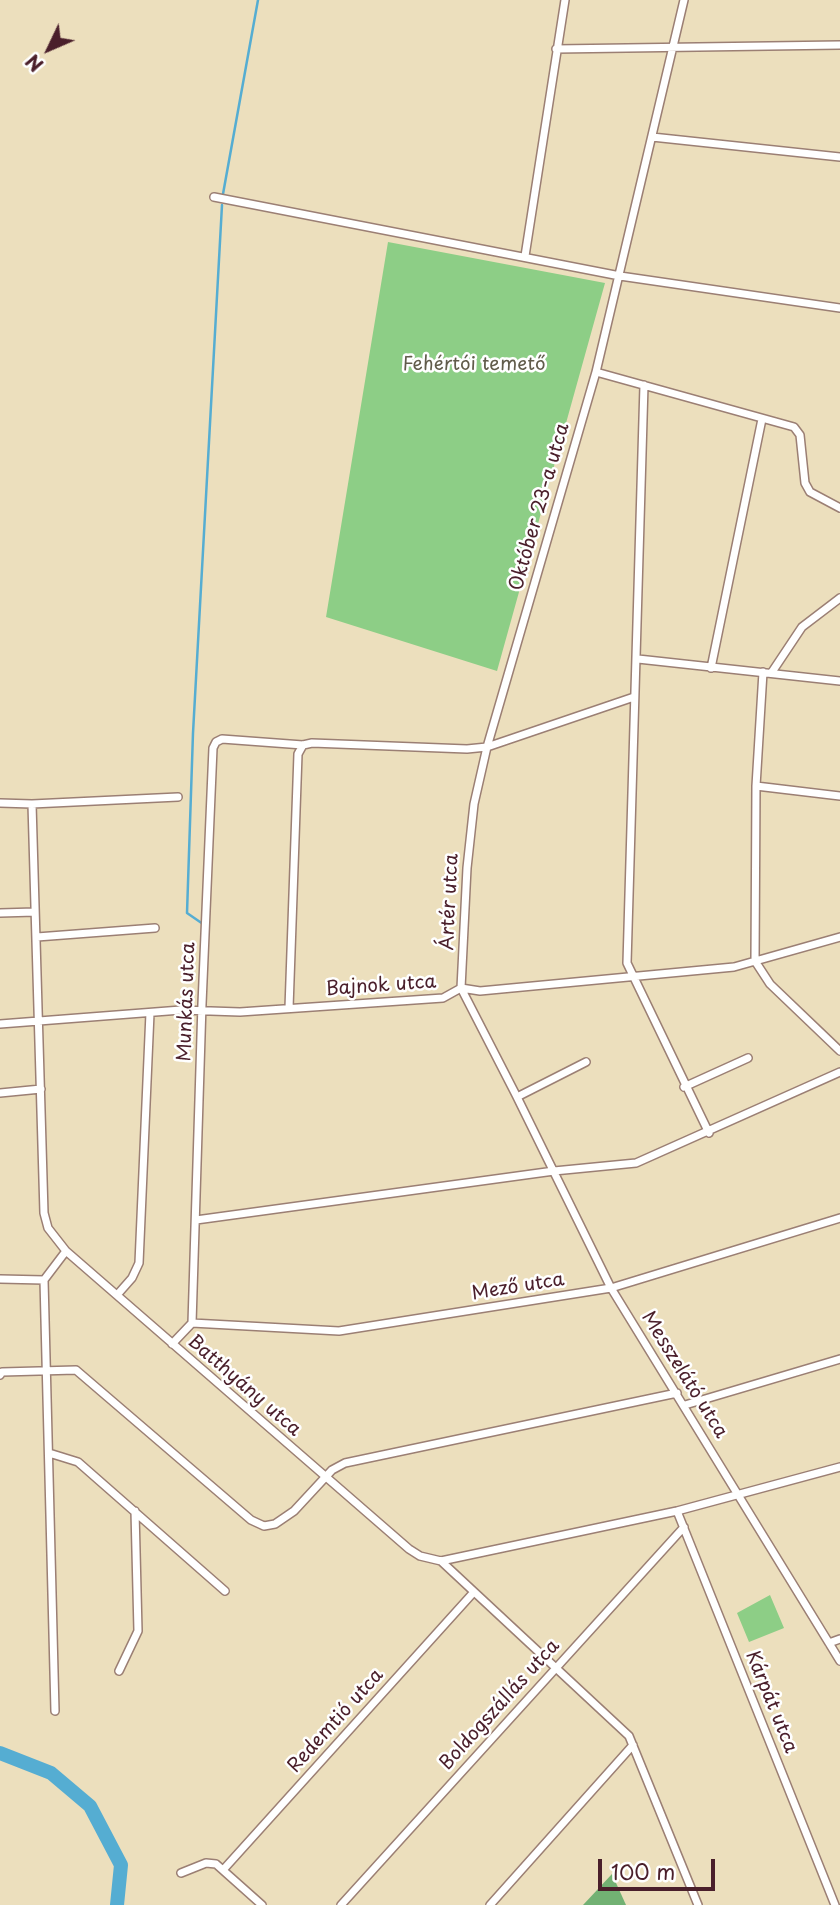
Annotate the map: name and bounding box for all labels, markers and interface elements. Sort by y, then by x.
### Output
north arrow [14,14,84,84]
text: N [19,48,49,79]
park label: Fehértói temető [402,354,546,376]
street label: Október 23-a utca [505,421,575,593]
street label: Ártér utca [436,853,464,951]
street label: Munkás utca [174,942,200,1062]
street label: Bajnok utca [325,971,437,1001]
street label: Mező utca [470,1268,566,1306]
street label: Messzelátó utca [636,1307,732,1443]
street label: Batthyány utca [183,1331,305,1441]
street label: Boldogszállás utca [435,1635,565,1775]
street label: Kárpát utca [740,1647,802,1757]
street label: Redemtió utca [283,1664,389,1778]
scale bar [602,1846,719,1890]
text: 100 m [611,1855,675,1887]

